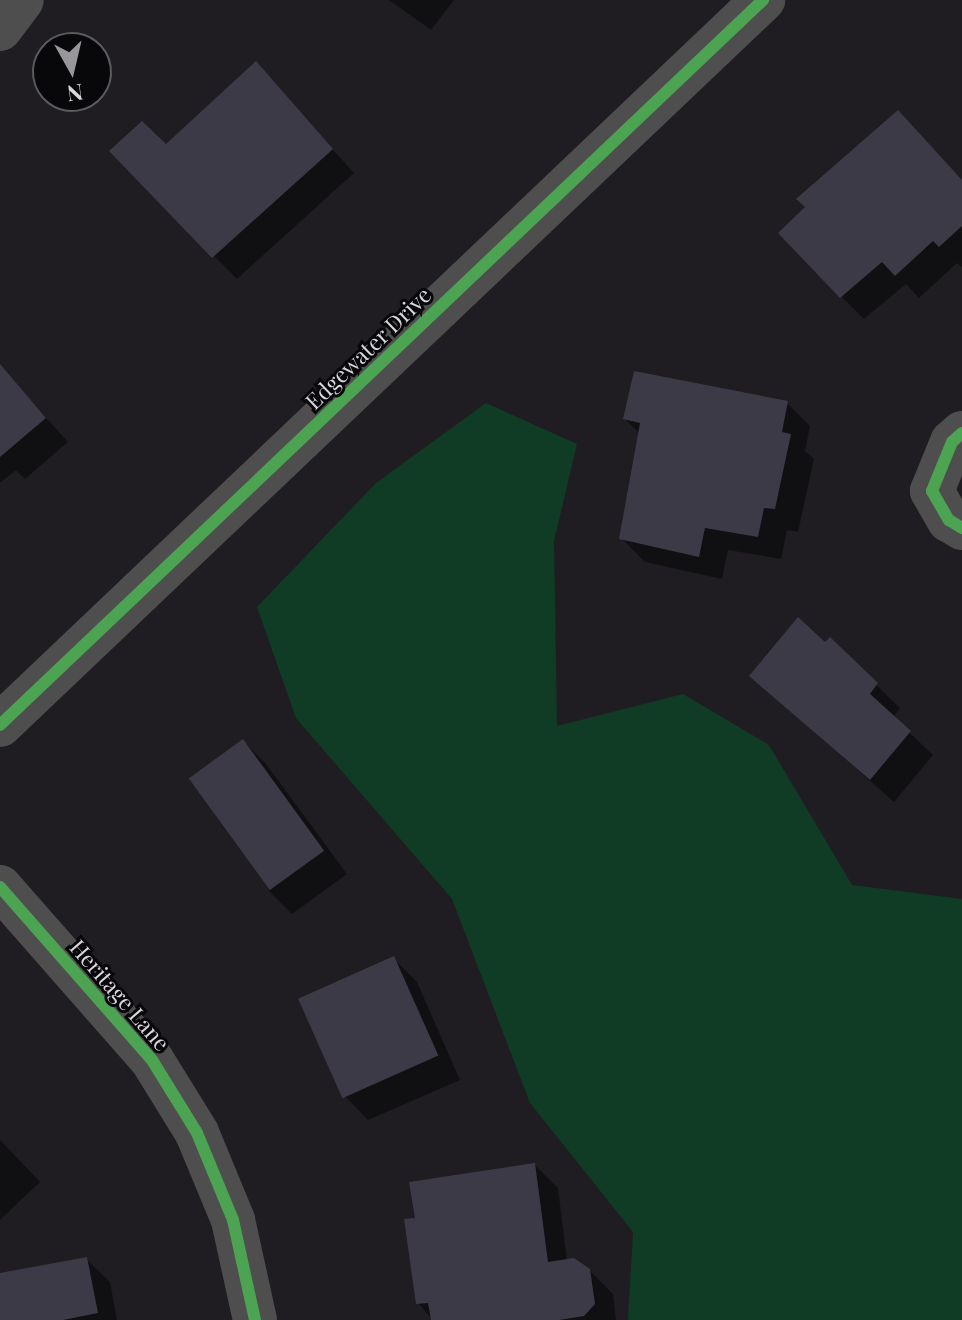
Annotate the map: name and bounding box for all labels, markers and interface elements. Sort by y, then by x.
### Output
north arrow [32,32,112,112]
text: N [65,78,85,110]
street label: Edgewater Drive [300,281,436,415]
street label: Heritage Lane [65,934,175,1056]

